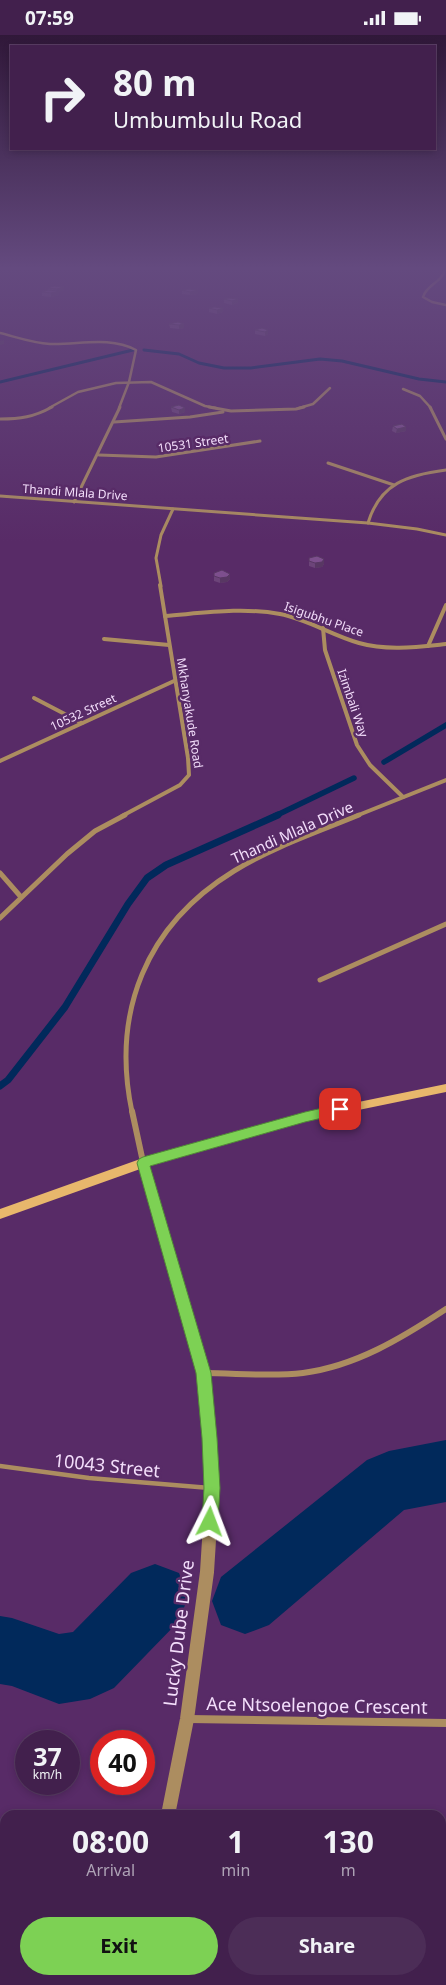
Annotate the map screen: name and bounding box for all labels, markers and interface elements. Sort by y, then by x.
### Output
text: 07:59 [25,5,74,31]
text: 80 m [113,59,196,106]
icon: right [30,65,95,130]
text: Umbumbulu Road [113,104,302,134]
street label: 10531 Street [157,430,230,456]
street label: Thandi Mlala Drive [22,480,128,504]
street label: Isigubhu Place [282,598,366,641]
street label: Mkhanyakude Road [173,657,207,769]
street label: Izimbali Way [333,667,373,740]
street label: 10532 Street [47,689,119,735]
street label: Thandi Mlala Drive [228,796,356,868]
pin [319,1088,361,1130]
icon: arrive [326,1095,354,1123]
street label: 10043 Street [53,1448,162,1483]
position arrow [183,1495,235,1547]
street label: Lucky Dube Drive [157,1558,199,1708]
street label: Ace Ntsoelengoe Crescent [206,1691,428,1719]
speed limit sign: 40 [90,1730,155,1795]
text: 37 [33,1739,62,1773]
text: km/h [33,1766,62,1783]
text: 08:00 [72,1821,149,1862]
text: 1 [227,1821,244,1862]
text: 130 [322,1821,374,1862]
text: Arrival [86,1859,135,1881]
text: min [221,1859,250,1881]
text: m [341,1859,356,1881]
button: Exit [20,1917,218,1975]
button: Share [228,1917,426,1975]

